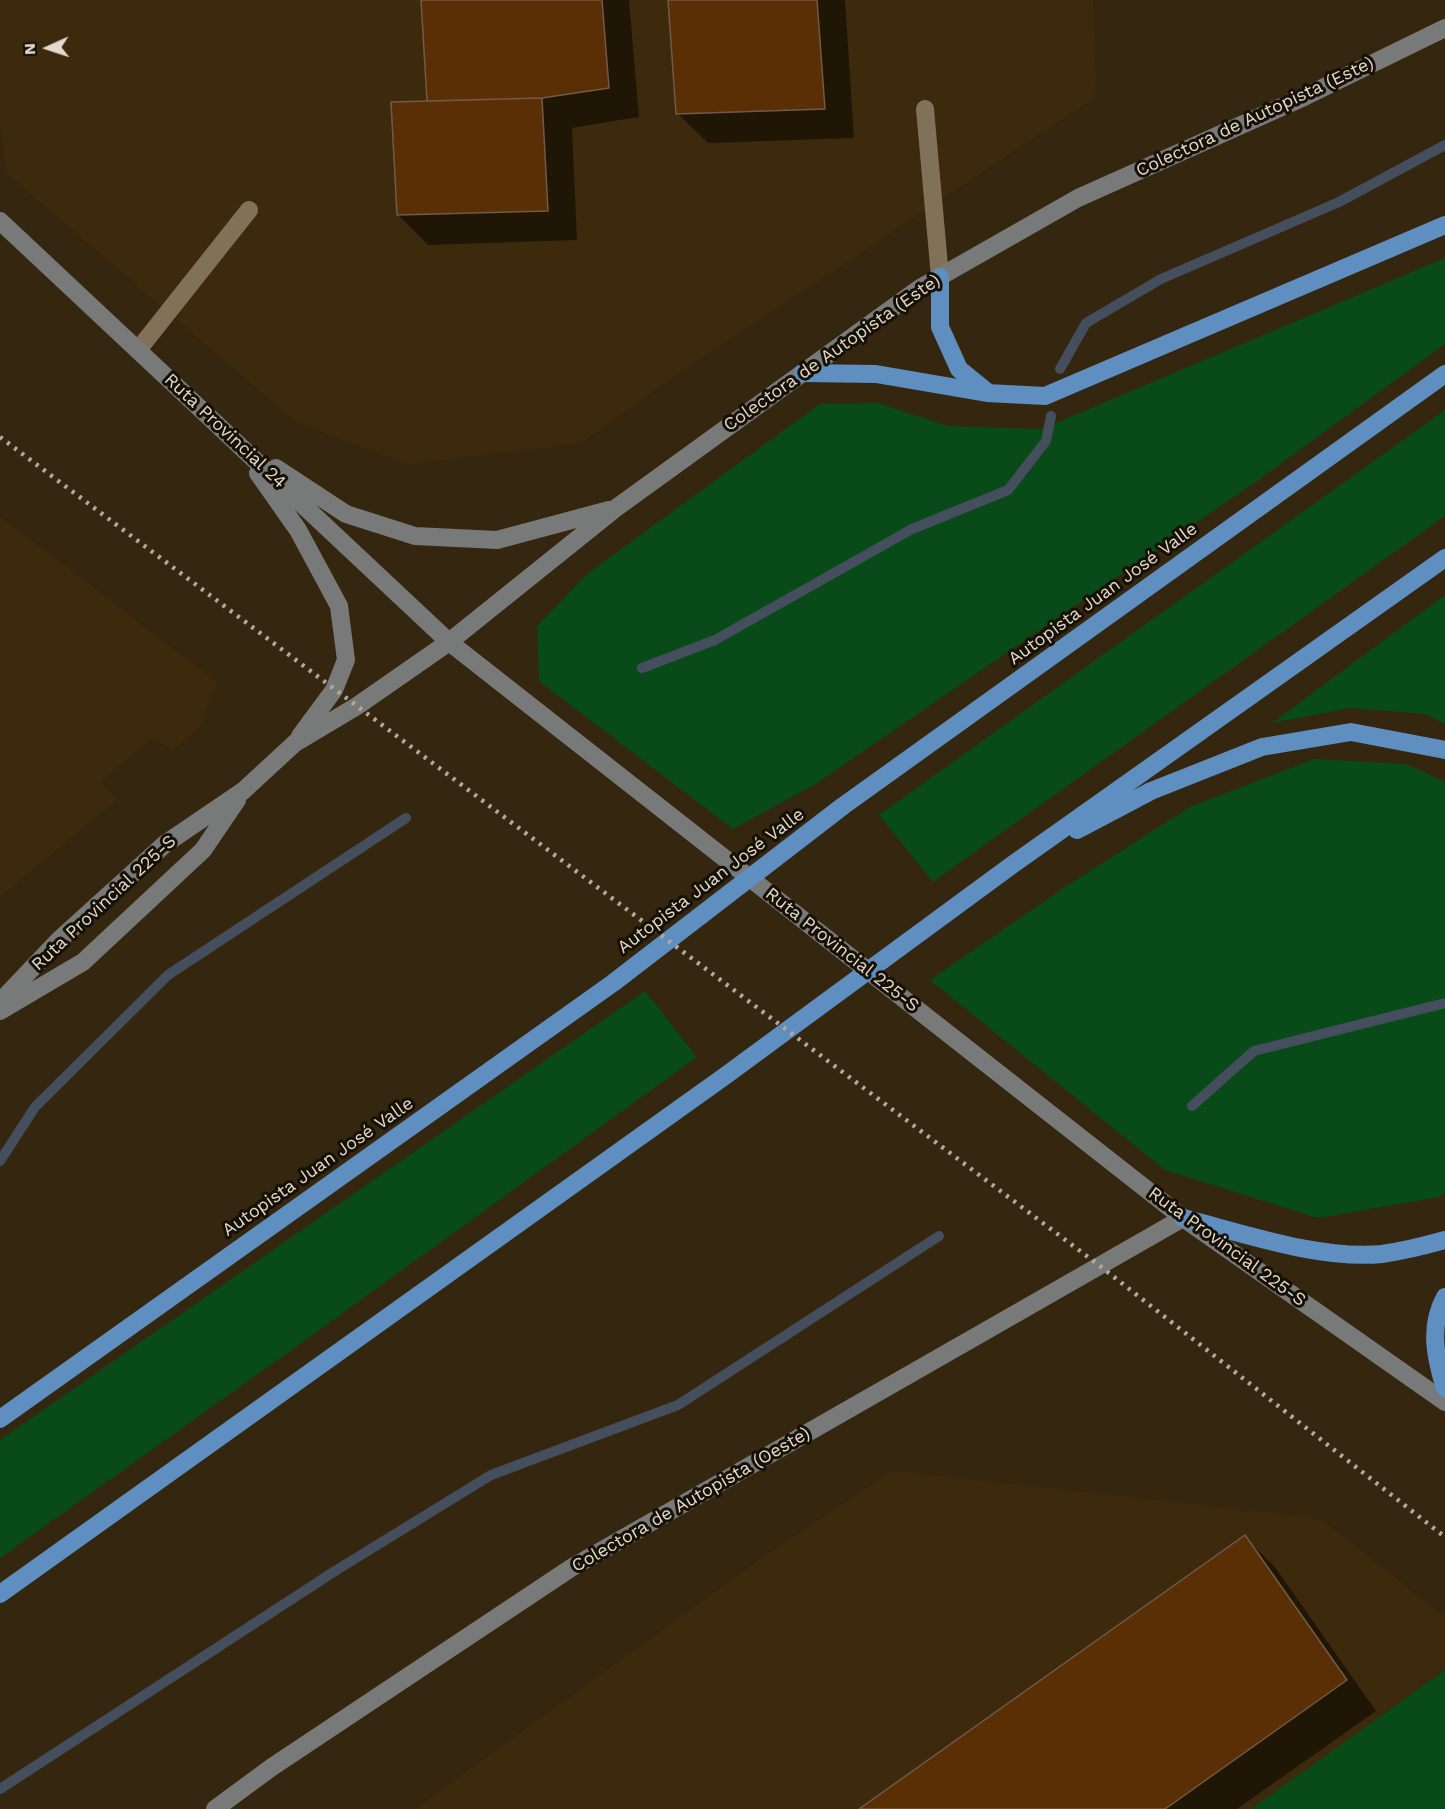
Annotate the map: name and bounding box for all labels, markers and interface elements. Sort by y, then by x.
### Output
north arrow [18,18,78,78]
text: N [20,43,39,55]
street label: Colectora de Autopista (Este) [1133,52,1377,182]
street label: Colectora de Autopista (Este) [719,270,945,436]
street label: Ruta Provincial 24 [160,369,290,493]
street label: Autopista Juan José Valle [1004,518,1202,670]
street label: Autopista Juan José Valle [613,804,809,958]
street label: Ruta Provincial 225-S [27,831,181,975]
street label: Ruta Provincial 225-S [761,883,923,1017]
street label: Autopista Juan José Valle [218,1093,418,1241]
street label: Ruta Provincial 225-S [1144,1183,1310,1311]
street label: Colectora de Autopista (Oeste) [568,1423,814,1577]

